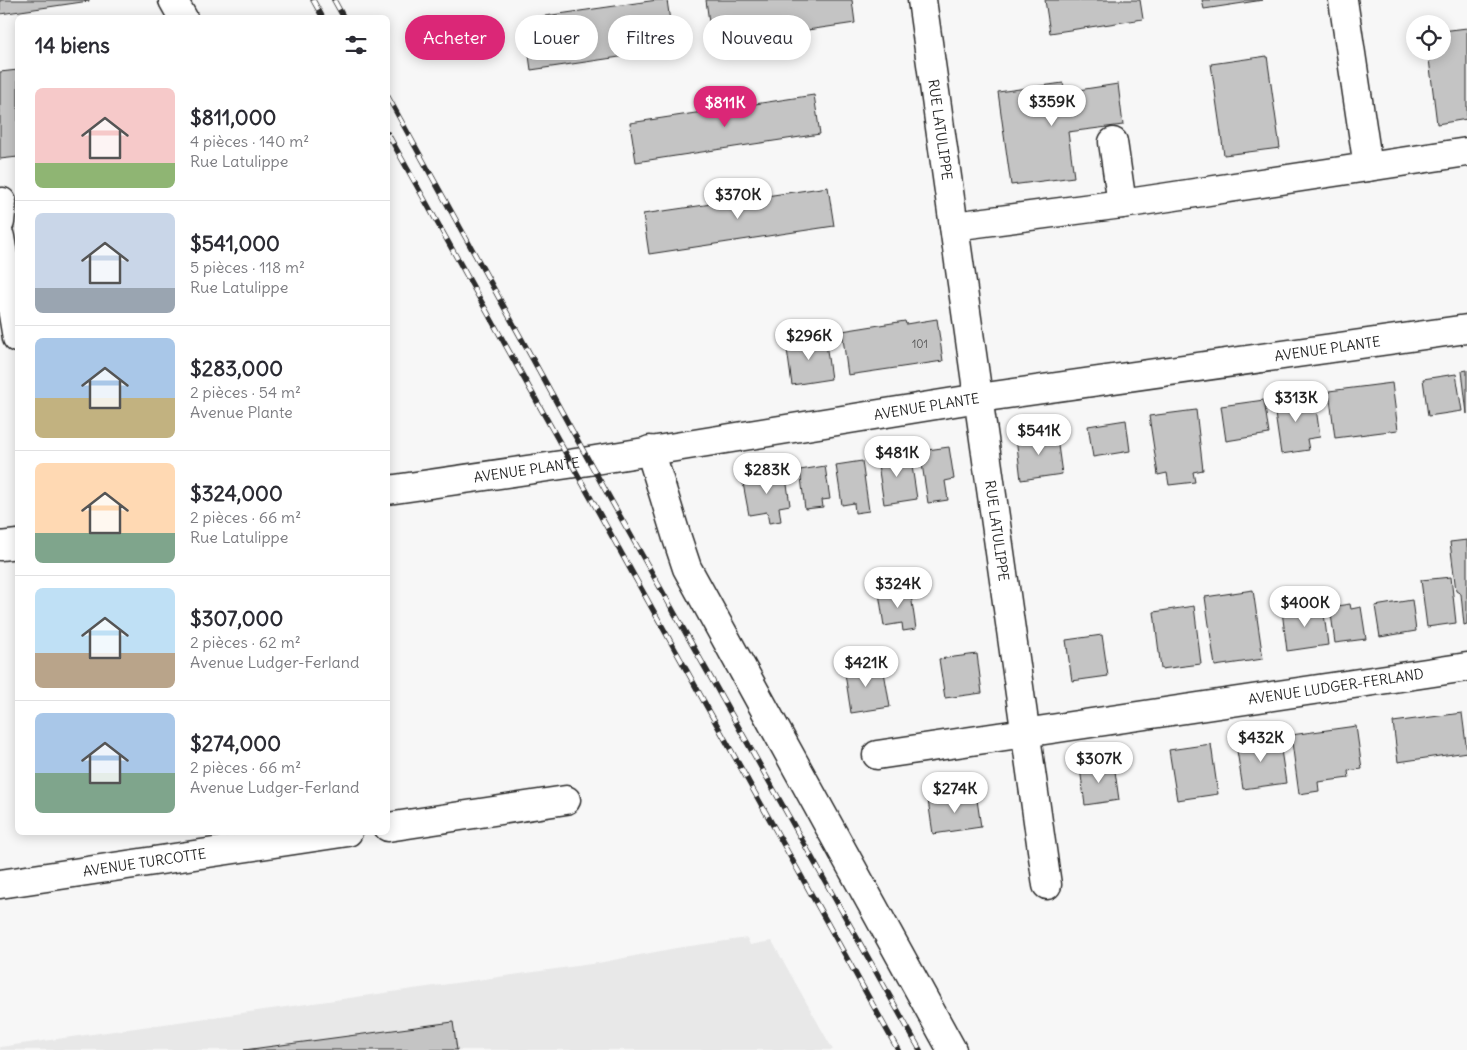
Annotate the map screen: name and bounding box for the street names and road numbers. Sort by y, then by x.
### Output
street label: RUE LATULIPPE [924,78,956,181]
street label: AVENUE PLANTE [1273,332,1381,365]
street label: AVENUE PLANTE [872,389,981,424]
street label: AVENUE PLANTE [472,453,581,487]
street label: RUE LATULIPPE [981,479,1013,582]
street label: AVENUE LUDGER-FERLAND [1247,665,1425,709]
street label: AVENUE TURCOTTE [82,844,207,881]

